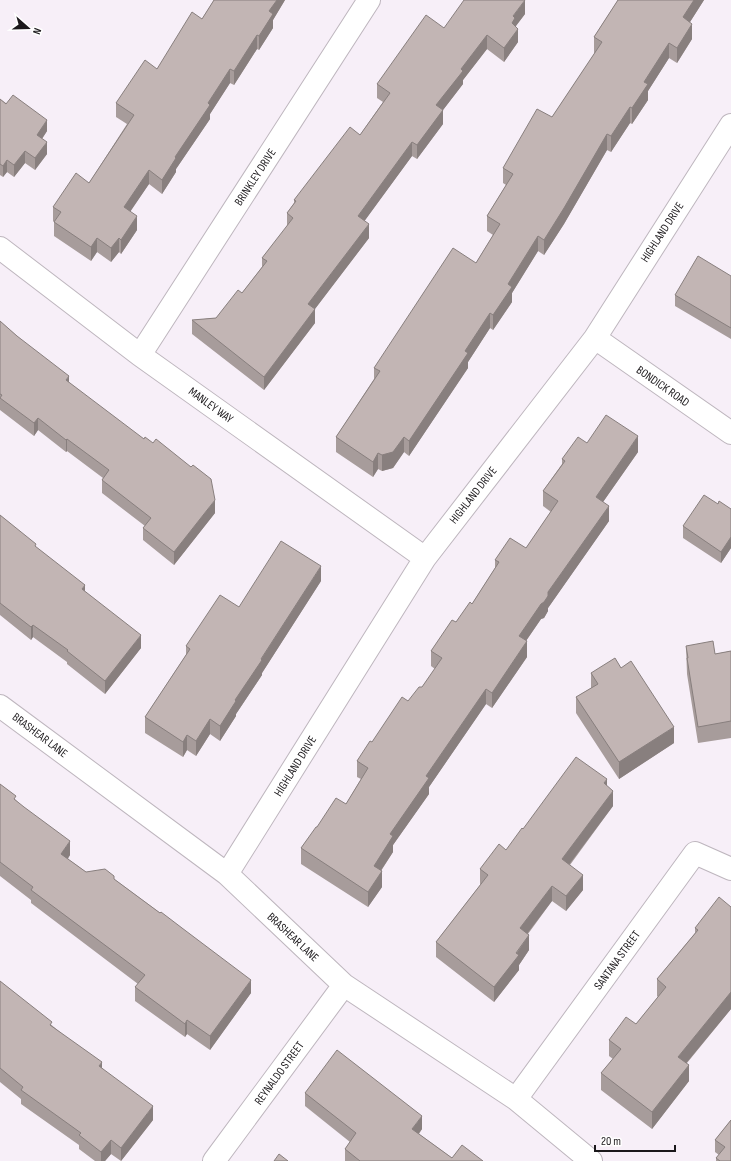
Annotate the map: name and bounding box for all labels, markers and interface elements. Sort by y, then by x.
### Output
north arrow [8,8,48,48]
text: N [30,26,44,36]
street label: BRINKLEY DRIVE [231,146,280,209]
street label: HIGHLAND DRIVE [637,199,687,265]
street label: BONDICK ROAD [633,363,692,410]
street label: MANLEY WAY [185,384,236,427]
street label: HIGHLAND DRIVE [446,464,500,527]
street label: BRASHEAR LANE [9,710,70,761]
street label: HIGHLAND DRIVE [271,733,320,799]
street label: BRASHEAR LANE [264,910,322,965]
street label: SANTANA STREET [591,928,644,993]
street label: REYNALDO STREET [251,1038,308,1108]
scale bar [595,1127,675,1153]
text: 20 m [601,1134,621,1149]

